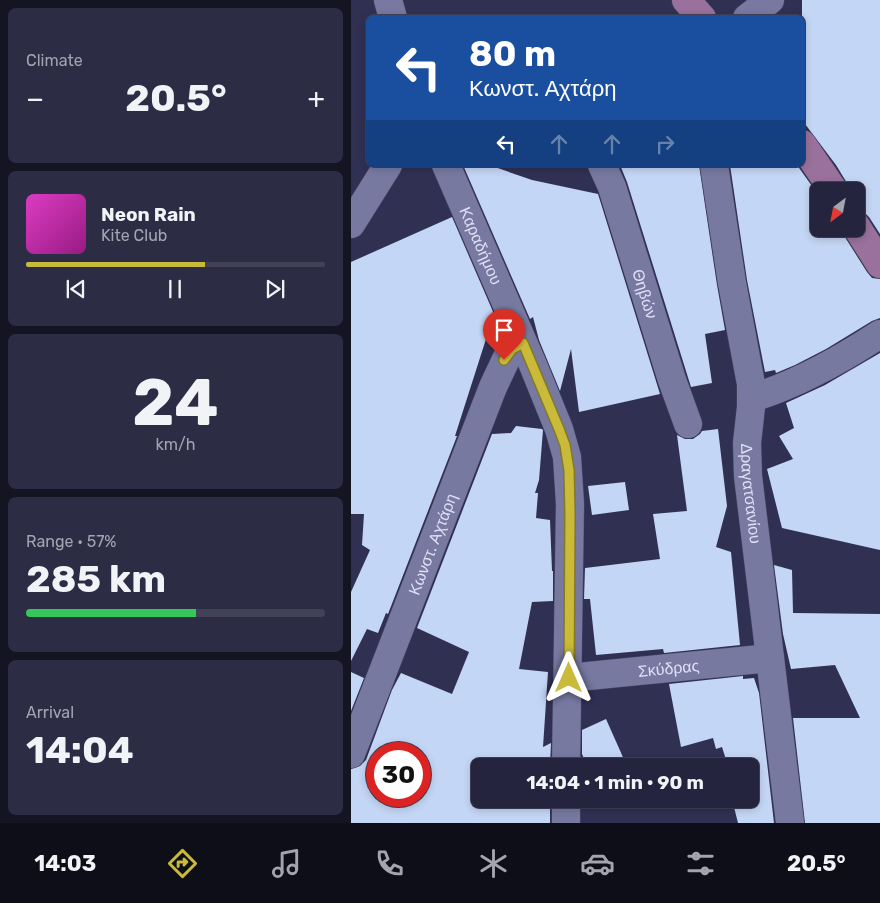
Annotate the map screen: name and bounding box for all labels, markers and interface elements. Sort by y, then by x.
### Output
text: 80 m [469,33,556,75]
icon: left [386,35,451,100]
text: Climate [26,51,83,70]
text: 20.5° [125,75,227,121]
text: Κωνστ. Αχτάρη [469,75,616,102]
text: − [26,82,44,115]
text: + [308,82,325,115]
icon: left [492,130,520,158]
icon: ahead [545,130,573,158]
icon: ahead [598,130,626,158]
icon: right [651,130,679,158]
north arrow [810,182,865,238]
map controls [810,182,865,237]
text: Neon Rain [101,203,196,226]
street label: Καραδήμου [456,204,506,287]
text: Kite Club [101,226,167,245]
street label: Θηβών [629,267,662,321]
icon: previous [62,275,90,303]
icon: pause [161,275,189,303]
icon: next [261,275,289,303]
pin [483,309,525,360]
icon: arrive [490,316,518,344]
text: 24 [132,364,219,441]
text: km/h [156,435,195,454]
street label: Δραγατσανίου [738,443,766,545]
street label: Κωνστ. Αχτάρη [404,491,460,598]
text: Range · 57% [26,532,117,551]
text: 285 km [26,556,166,602]
position arrow [542,651,594,703]
street label: Σκύδρας [637,656,700,681]
text: Arrival [26,703,74,722]
text: 14:04 [26,727,134,773]
speed limit sign: 30 [366,742,431,807]
text: 14:04 · 1 min · 90 m [526,771,704,794]
icon: directions [165,846,200,881]
icon: music [269,846,304,881]
icon: phone [372,846,407,881]
icon: climate [476,846,511,881]
icon: car [580,846,615,881]
icon: filters [683,846,718,881]
text: 14:03 [34,850,96,877]
text: 20.5° [787,850,846,877]

